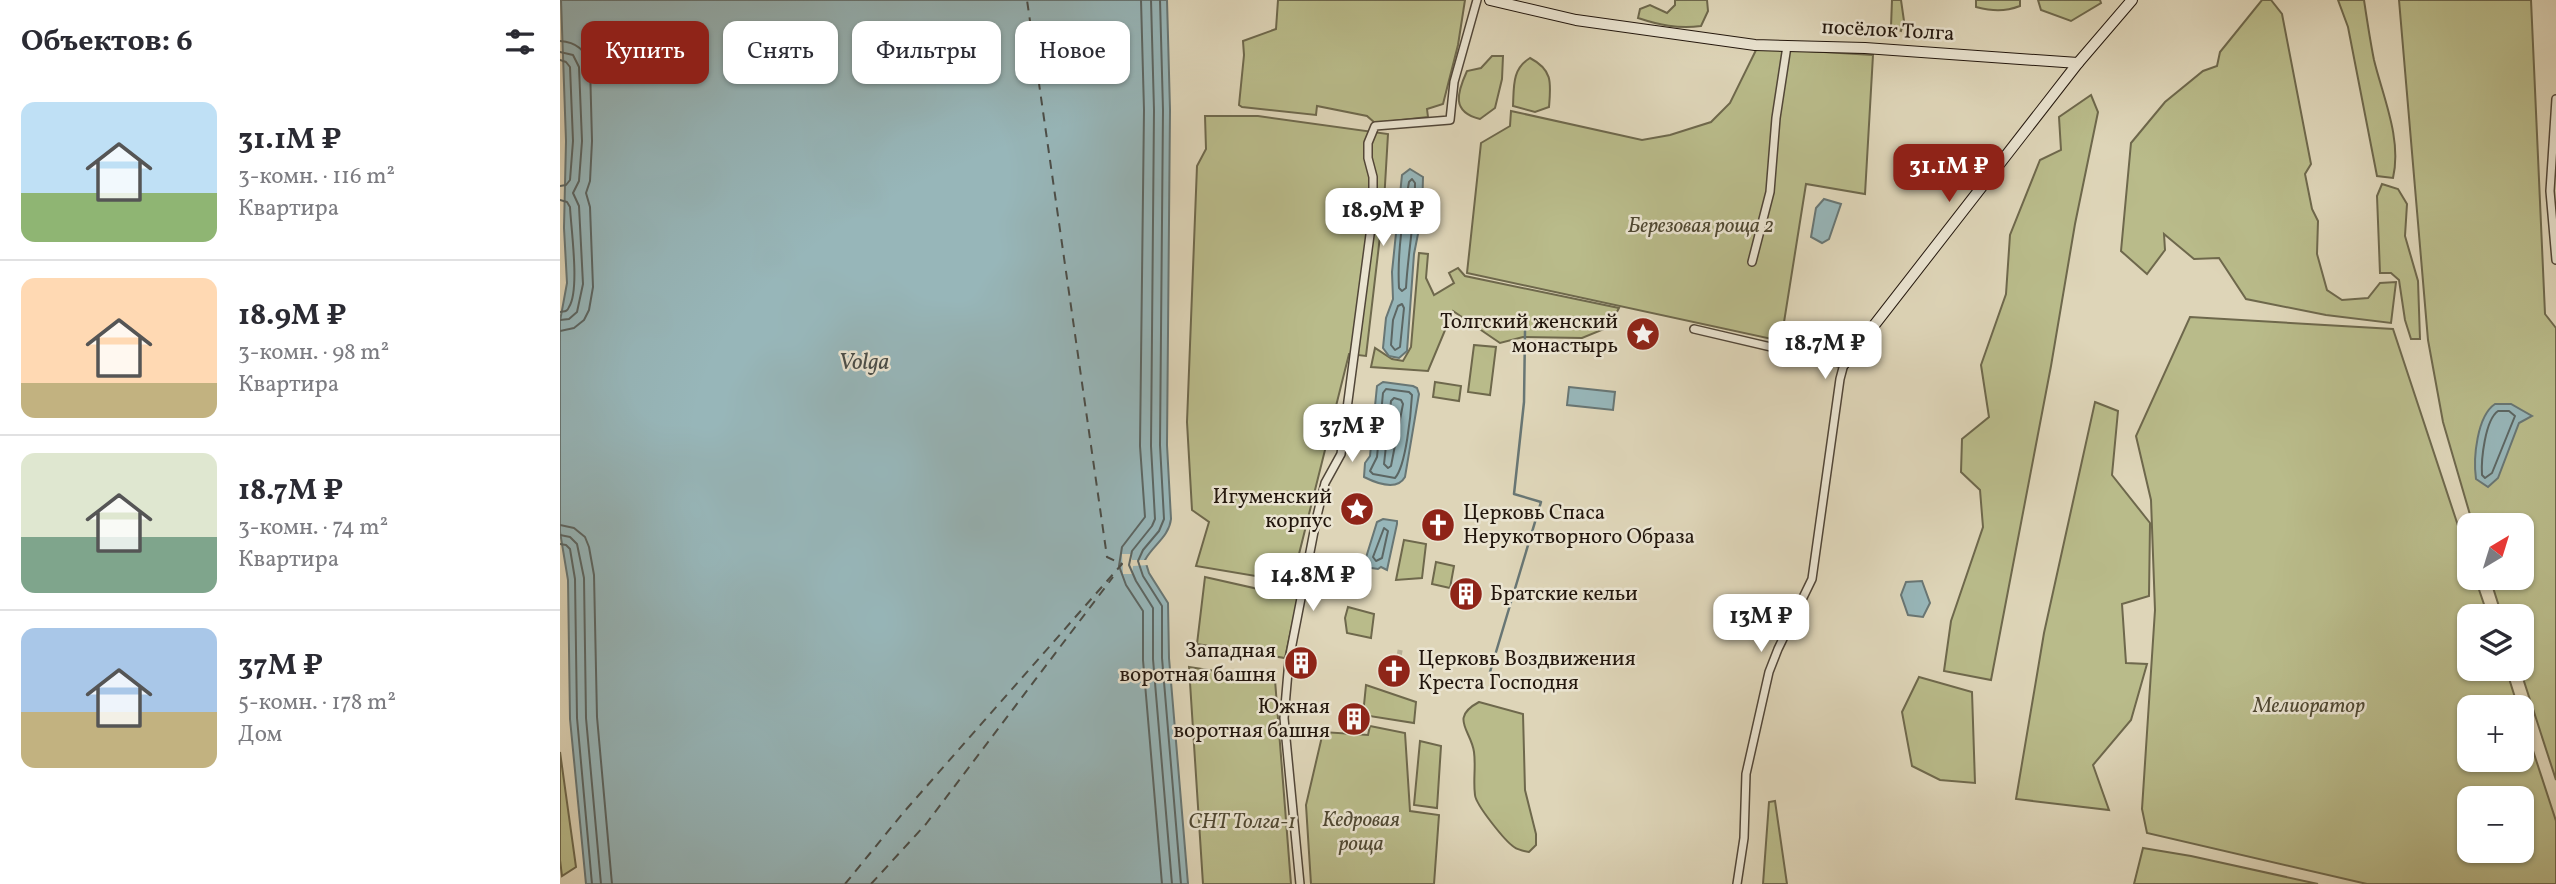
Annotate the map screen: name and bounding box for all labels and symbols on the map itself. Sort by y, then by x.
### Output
street label: посёлок Толга [1821,13,1955,49]
pin: 31.1M ₽ [1884,144,2014,204]
pin: 18.9M ₽ [1318,188,1448,248]
park label: Березовая роща 2 [1628,212,1774,241]
place label: Толгский женский монастырь [1440,308,1618,361]
place icon: Толгский женский монастырь [1624,315,1662,353]
pin: 18.7M ₽ [1760,322,1890,381]
water label: Volga [839,347,889,379]
pin: 37M ₽ [1303,405,1401,464]
place label: Игуменский корпус [1213,483,1332,536]
place icon: Игуменский корпус [1338,490,1376,528]
place label: Церковь Спаса Нерукотворного Образа [1463,499,1695,552]
church icon: Церковь Спаса Нерукотворного Образа [1419,506,1457,544]
north arrow [2457,513,2534,590]
pin: 14.8M ₽ [1248,554,1378,613]
building icon: Братские кельи [1447,575,1485,613]
place label: Братские кельи [1490,580,1638,609]
pin: 13M ₽ [1712,594,1810,654]
place label: Западная воротная башня [1119,637,1276,690]
building icon: Западная воротная башня [1282,644,1320,682]
place label: Церковь Воздвижения Креста Господня [1418,645,1636,698]
church icon: Церковь Воздвижения Креста Господня [1375,652,1413,690]
park label: Мелиоратор [2252,692,2365,721]
place label: Южная воротная башня [1173,693,1330,746]
building icon: Южная воротная башня [1335,700,1373,738]
park label: Кедровая роща [1322,806,1400,859]
park label: СНТ Толга-1 [1188,808,1296,837]

